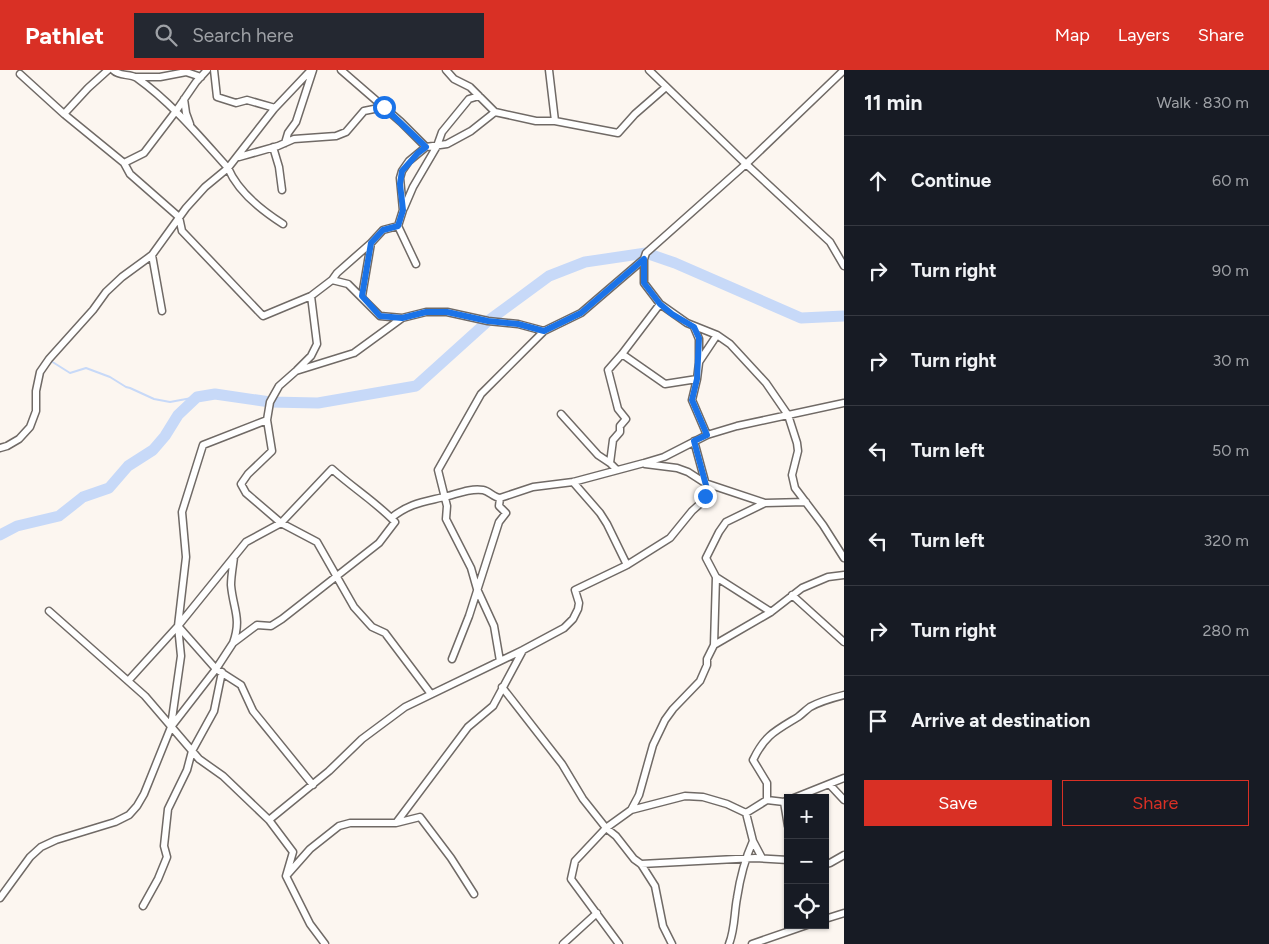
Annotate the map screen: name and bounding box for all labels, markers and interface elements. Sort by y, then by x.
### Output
search box [134,13,484,58]
text: Pathlet [25,21,104,50]
icon: search [152,21,180,49]
text: Search here [192,24,294,47]
text: Map [1055,24,1090,46]
text: Layers [1118,24,1170,46]
text: Share [1198,24,1244,46]
text: 11 min [864,90,922,115]
text: Walk · 830 m [1157,93,1249,112]
route start [373,96,396,119]
icon: ahead [864,167,892,195]
text: Continue [911,169,991,192]
text: 60 m [1212,171,1249,190]
icon: right [864,257,892,285]
text: Turn right [911,259,997,282]
text: 90 m [1212,261,1249,280]
icon: right [864,347,892,375]
text: Turn right [911,349,997,372]
text: 30 m [1212,351,1249,370]
icon: left [864,437,892,465]
text: Turn left [911,439,985,462]
text: 50 m [1212,441,1249,460]
route end [694,485,717,508]
icon: left [864,527,892,555]
text: Turn left [911,529,985,552]
text: 320 m [1204,531,1249,550]
icon: right [864,617,892,645]
text: Turn right [911,619,997,642]
text: 280 m [1202,621,1249,640]
icon: arrive [864,707,892,735]
text: Arrive at destination [911,709,1090,732]
button: Save [864,780,1052,826]
button: Share [1062,780,1249,826]
map controls [784,794,829,929]
button: + [784,794,829,839]
button: − [784,839,829,884]
button: locate [784,884,829,929]

